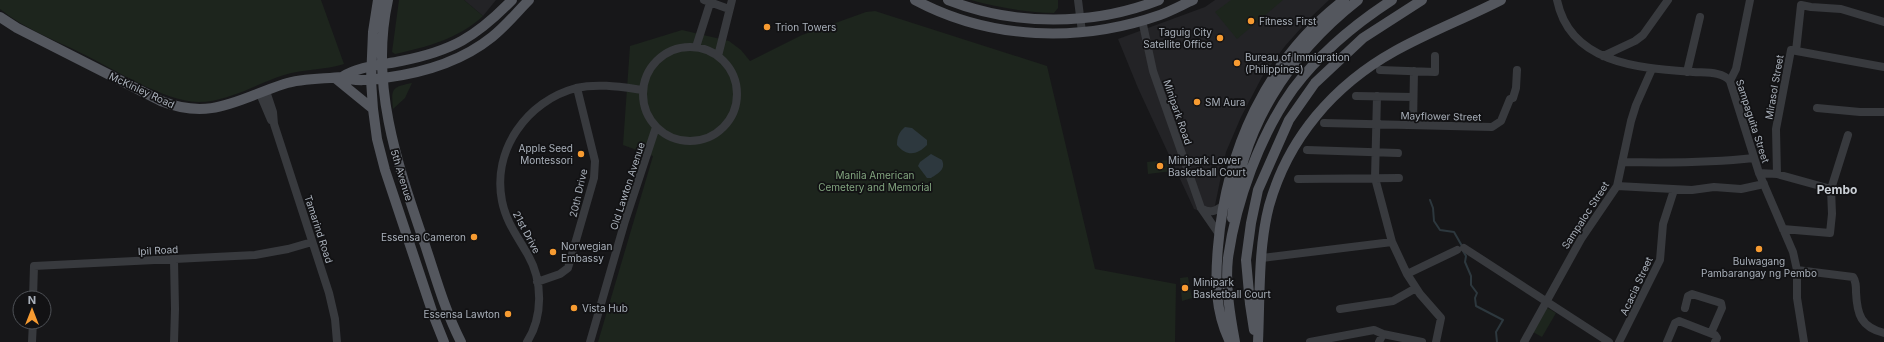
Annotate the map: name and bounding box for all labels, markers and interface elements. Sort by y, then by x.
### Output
place label: Fitness First [1259,15,1317,27]
marker: Fitness First [1246,16,1256,26]
place label: Trion Towers [775,21,836,33]
marker: Trion Towers [762,22,772,32]
place label: Taguig City Satellite Office [1143,26,1212,50]
marker: Taguig City Satellite Office [1215,33,1225,43]
place label: Bureau of Immigration (Philippines) [1245,51,1350,75]
street label: Mirasol Street [1762,53,1786,120]
marker: Bureau of Immigration (Philippines) [1232,58,1242,68]
street label: McKinley Road [107,70,177,110]
street label: Minipark Road [1161,78,1195,146]
street label: Sampaguita Street [1734,78,1772,165]
place label: SM Aura [1205,96,1245,108]
marker: SM Aura [1192,97,1202,107]
street label: Mayflower Street [1400,109,1482,123]
street label: Old Lawton Avenue [607,140,647,231]
place label: Apple Seed Montessori [519,142,573,166]
street label: 5th Avenue [388,148,416,202]
marker: Apple Seed Montessori [576,149,586,159]
place label: Minipark Lower Basketball Court [1168,154,1246,178]
marker: Minipark Lower Basketball Court [1155,161,1165,171]
street label: 20th Drive [567,167,589,218]
park label: Manila American Cemetery and Memorial [818,169,932,193]
street label: Sampaloc Street [1559,179,1612,251]
district label: Pembo [1817,182,1857,197]
street label: Tamarind Road [302,193,336,265]
street label: 21st Drive [511,209,543,255]
place label: Essensa Cameron [381,231,466,243]
marker: Essensa Cameron [469,232,479,242]
place label: Norwegian Embassy [561,240,612,264]
street label: Ipil Road [137,243,179,257]
marker: Bulwagang Pambarangay ng Pembo [1754,244,1764,254]
marker: Norwegian Embassy [548,247,558,257]
street label: Acacia Street [1617,254,1655,317]
place label: Bulwagang Pambarangay ng Pembo [1701,255,1817,279]
place label: Minipark Basketball Court [1193,276,1271,300]
marker: Minipark Basketball Court [1180,283,1190,293]
north arrow [12,290,52,330]
text: N [28,293,36,307]
place label: Vista Hub [582,302,628,314]
marker: Vista Hub [569,303,579,313]
place label: Essensa Lawton [423,308,500,320]
marker: Essensa Lawton [503,309,513,319]

